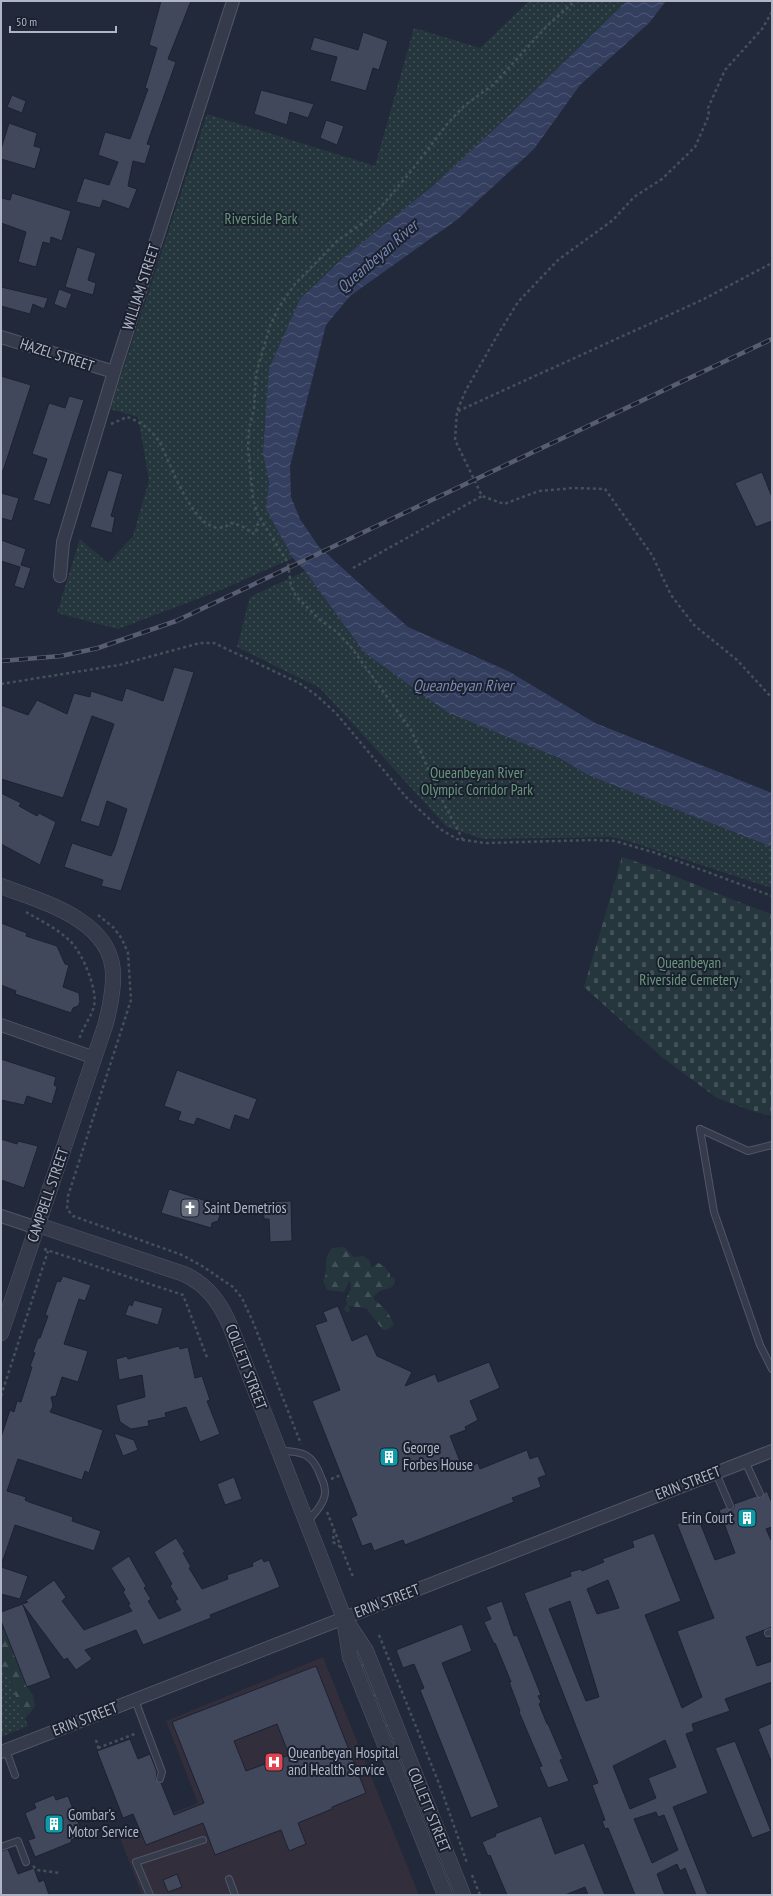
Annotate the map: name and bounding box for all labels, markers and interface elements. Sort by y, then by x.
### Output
scale bar [10,8,116,34]
text: 50 m [16,14,37,29]
park label: Riverside Park [224,209,298,228]
water label: Queanbeyan River [333,214,423,296]
street label: WILLIAM STREET [118,241,163,332]
street label: HAZEL STREET [18,334,97,376]
water label: Queanbeyan River [413,675,516,695]
park label: Queanbeyan River Olympic Corridor Park [421,763,533,799]
park label: Queanbeyan Riverside Cemetery [639,953,739,989]
street label: CAMPBELL STREET [23,1145,73,1244]
church icon: Saint Demetrios [179,1197,201,1219]
place label: Saint Demetrios [204,1198,287,1217]
street label: COLLETT STREET [221,1321,272,1412]
place label: George Forbes House [403,1438,473,1474]
building icon: George Forbes House [378,1446,400,1468]
street label: ERIN STREET [653,1461,723,1504]
building icon: Erin Court [736,1507,758,1529]
place label: Erin Court [681,1508,733,1527]
street label: ERIN STREET [352,1579,422,1622]
street label: ERIN STREET [50,1697,120,1740]
place label: Queanbeyan Hospital and Health Service [288,1743,399,1779]
hospital icon: Queanbeyan Hospital and Health Service [263,1751,285,1773]
street label: COLLETT STREET [404,1765,455,1855]
place label: Gombar's Motor Service [68,1805,139,1841]
building icon: Gombar's Motor Service [43,1813,65,1835]

